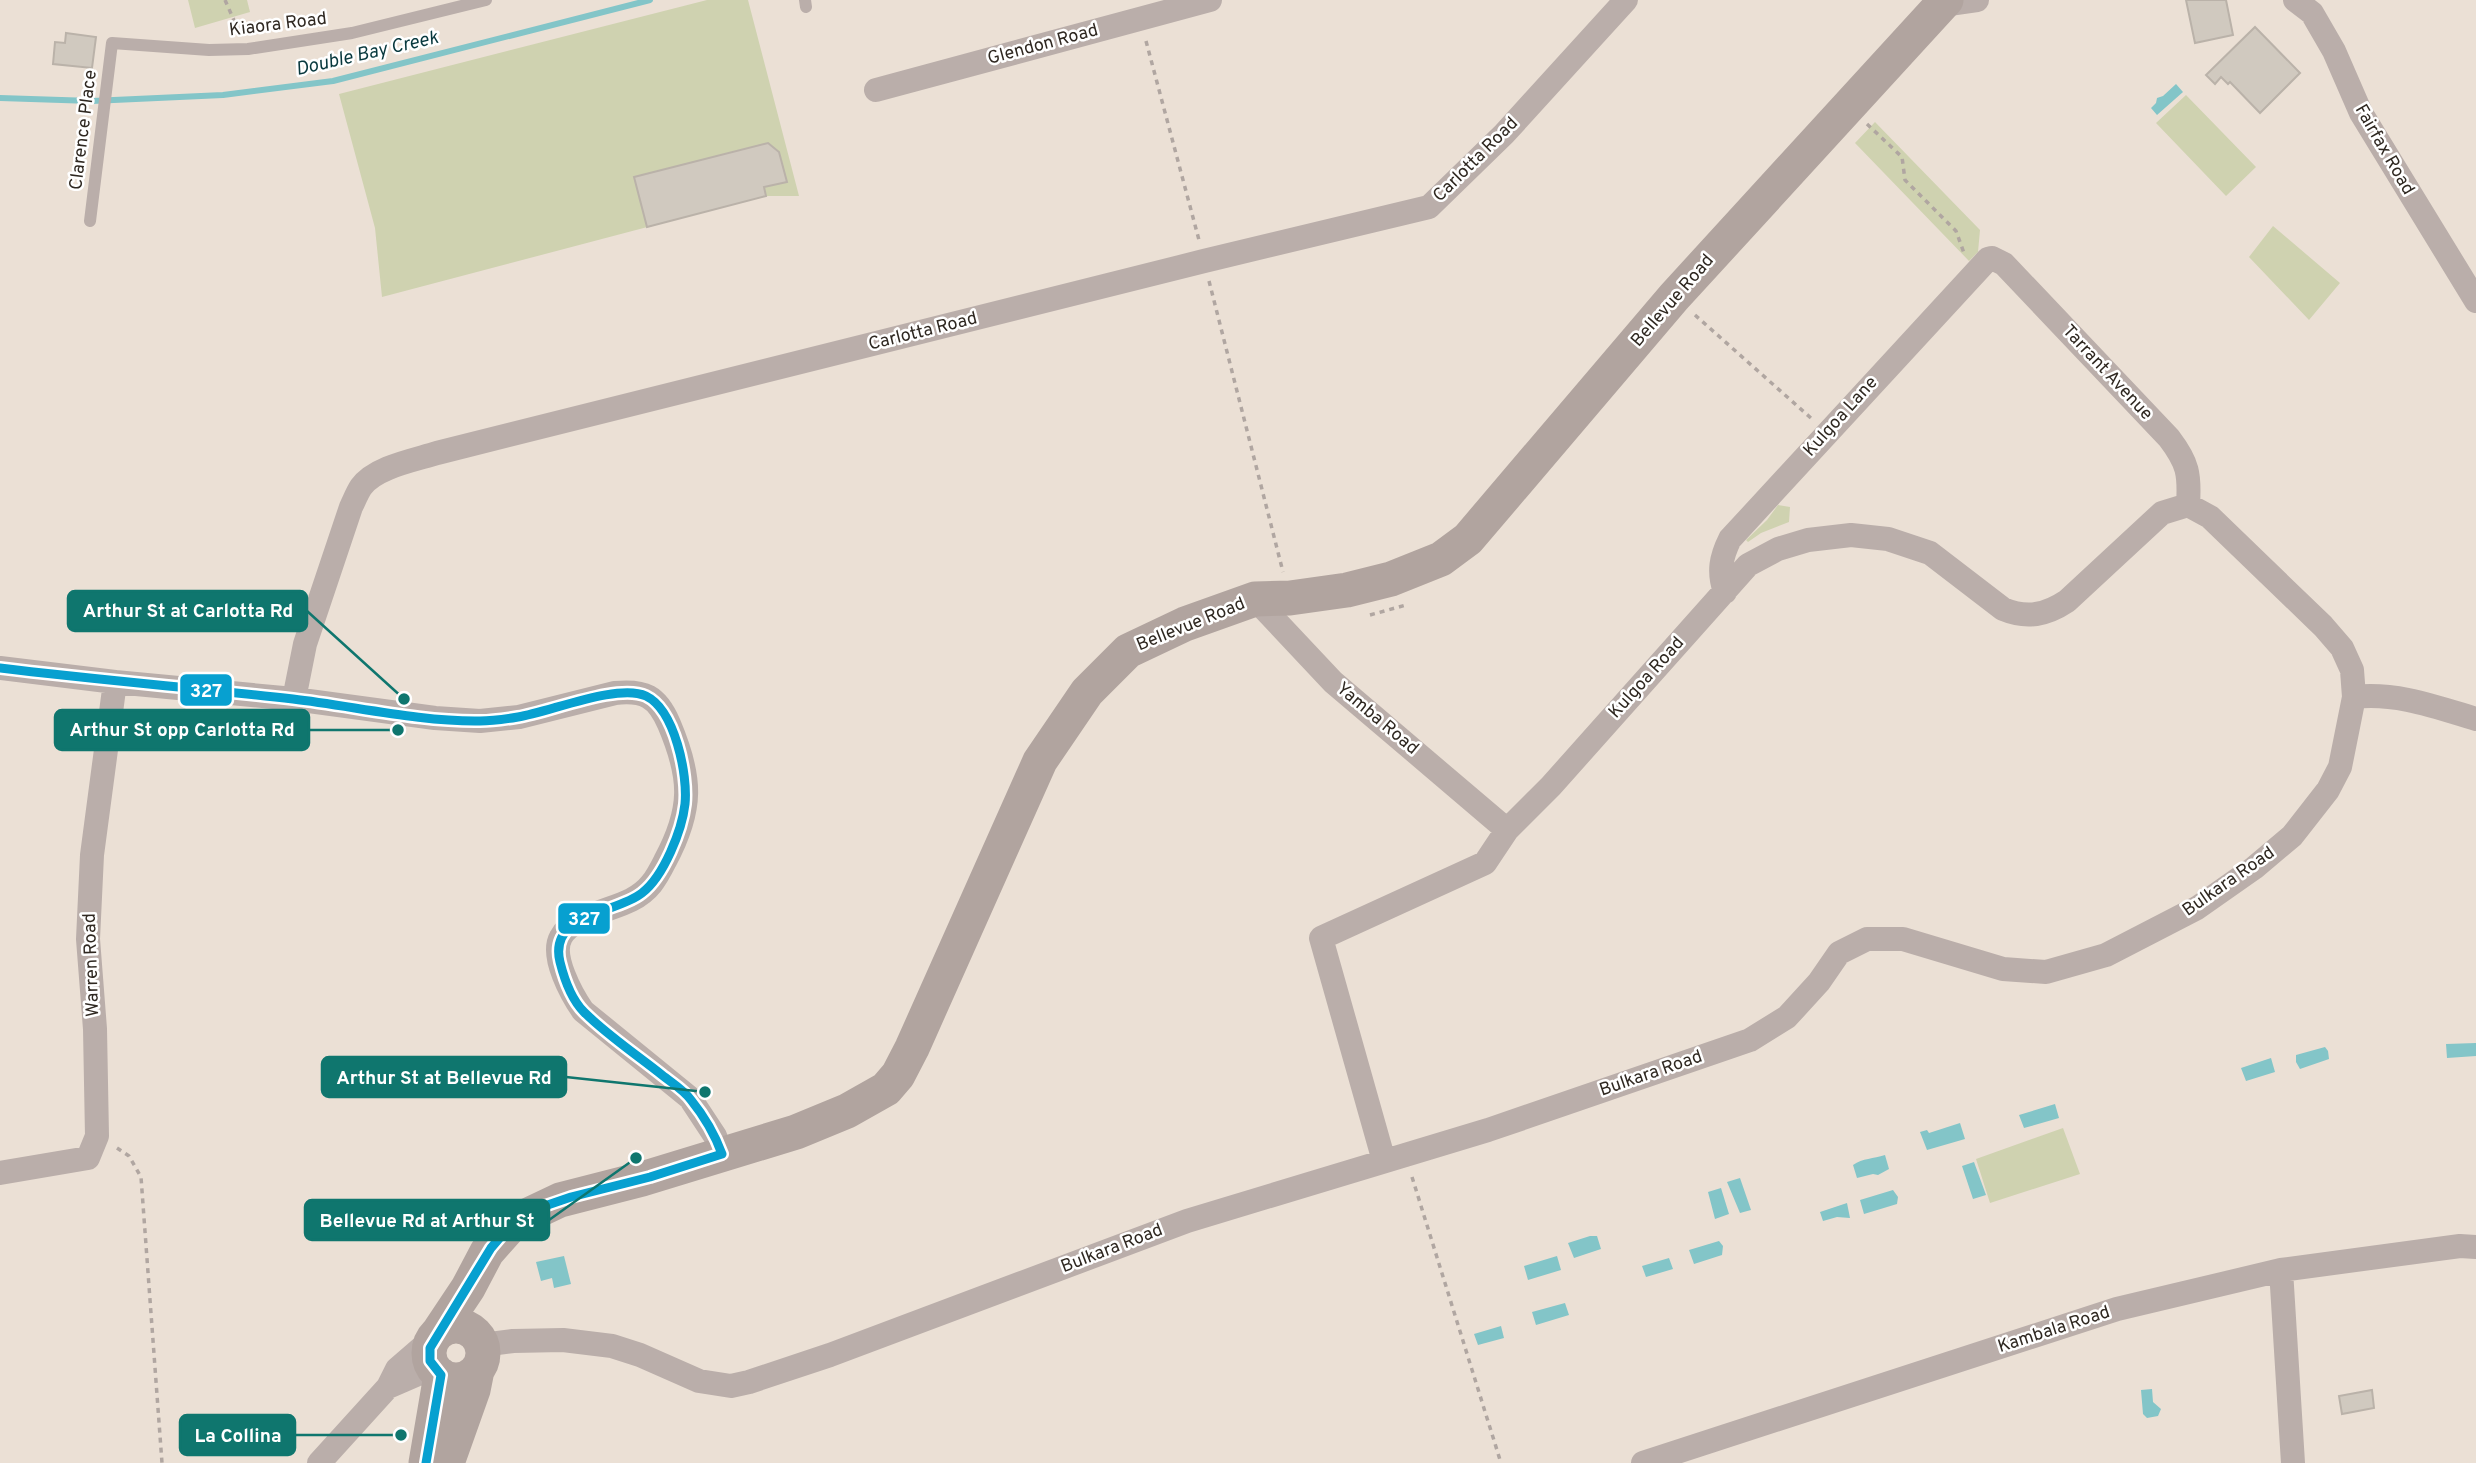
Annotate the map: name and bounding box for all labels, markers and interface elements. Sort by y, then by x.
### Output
street label: Kiaora Road [228,8,328,42]
street label: Glendon Road [985,19,1101,71]
water label: Double Bay Creek [293,26,441,82]
street label: Clarence Place [65,69,103,191]
street label: Fairfax Road [2349,101,2419,199]
street label: Carlotta Road [1428,112,1524,208]
street label: Bellevue Road [1627,250,1719,352]
street label: Carlotta Road [866,307,980,357]
street label: Tarrant Avenue [2057,320,2157,426]
street label: Kulgoa Lane [1799,372,1883,462]
callout: Arthur St at Carlotta Rd [68,591,307,631]
street label: Bellevue Road [1133,593,1249,657]
text: Arthur St at Carlotta Rd [83,600,293,624]
street label: Kulgoa Road [1604,632,1690,724]
line badge: 327 [179,673,233,707]
street label: Yamba Road [1331,678,1423,760]
text: 327 [190,680,222,704]
callout: Arthur St opp Carlotta Rd [55,710,309,750]
text: Arthur St opp Carlotta Rd [69,719,295,743]
street label: Bulkara Road [2178,842,2280,922]
line badge: 327 [557,902,611,935]
text: 327 [568,908,600,932]
street label: Warren Road [79,913,105,1017]
street label: Bulkara Road [1596,1046,1706,1102]
callout: Arthur St at Bellevue Rd [322,1057,566,1097]
text: Arthur St at Bellevue Rd [336,1067,552,1091]
callout: Bellevue Rd at Arthur St [305,1200,549,1240]
text: Bellevue Rd at Arthur St [320,1210,534,1234]
street label: Bulkara Road [1058,1219,1166,1279]
street label: Kambala Road [1995,1301,2113,1359]
callout: La Collina [180,1415,295,1455]
text: La Collina [194,1425,282,1449]

